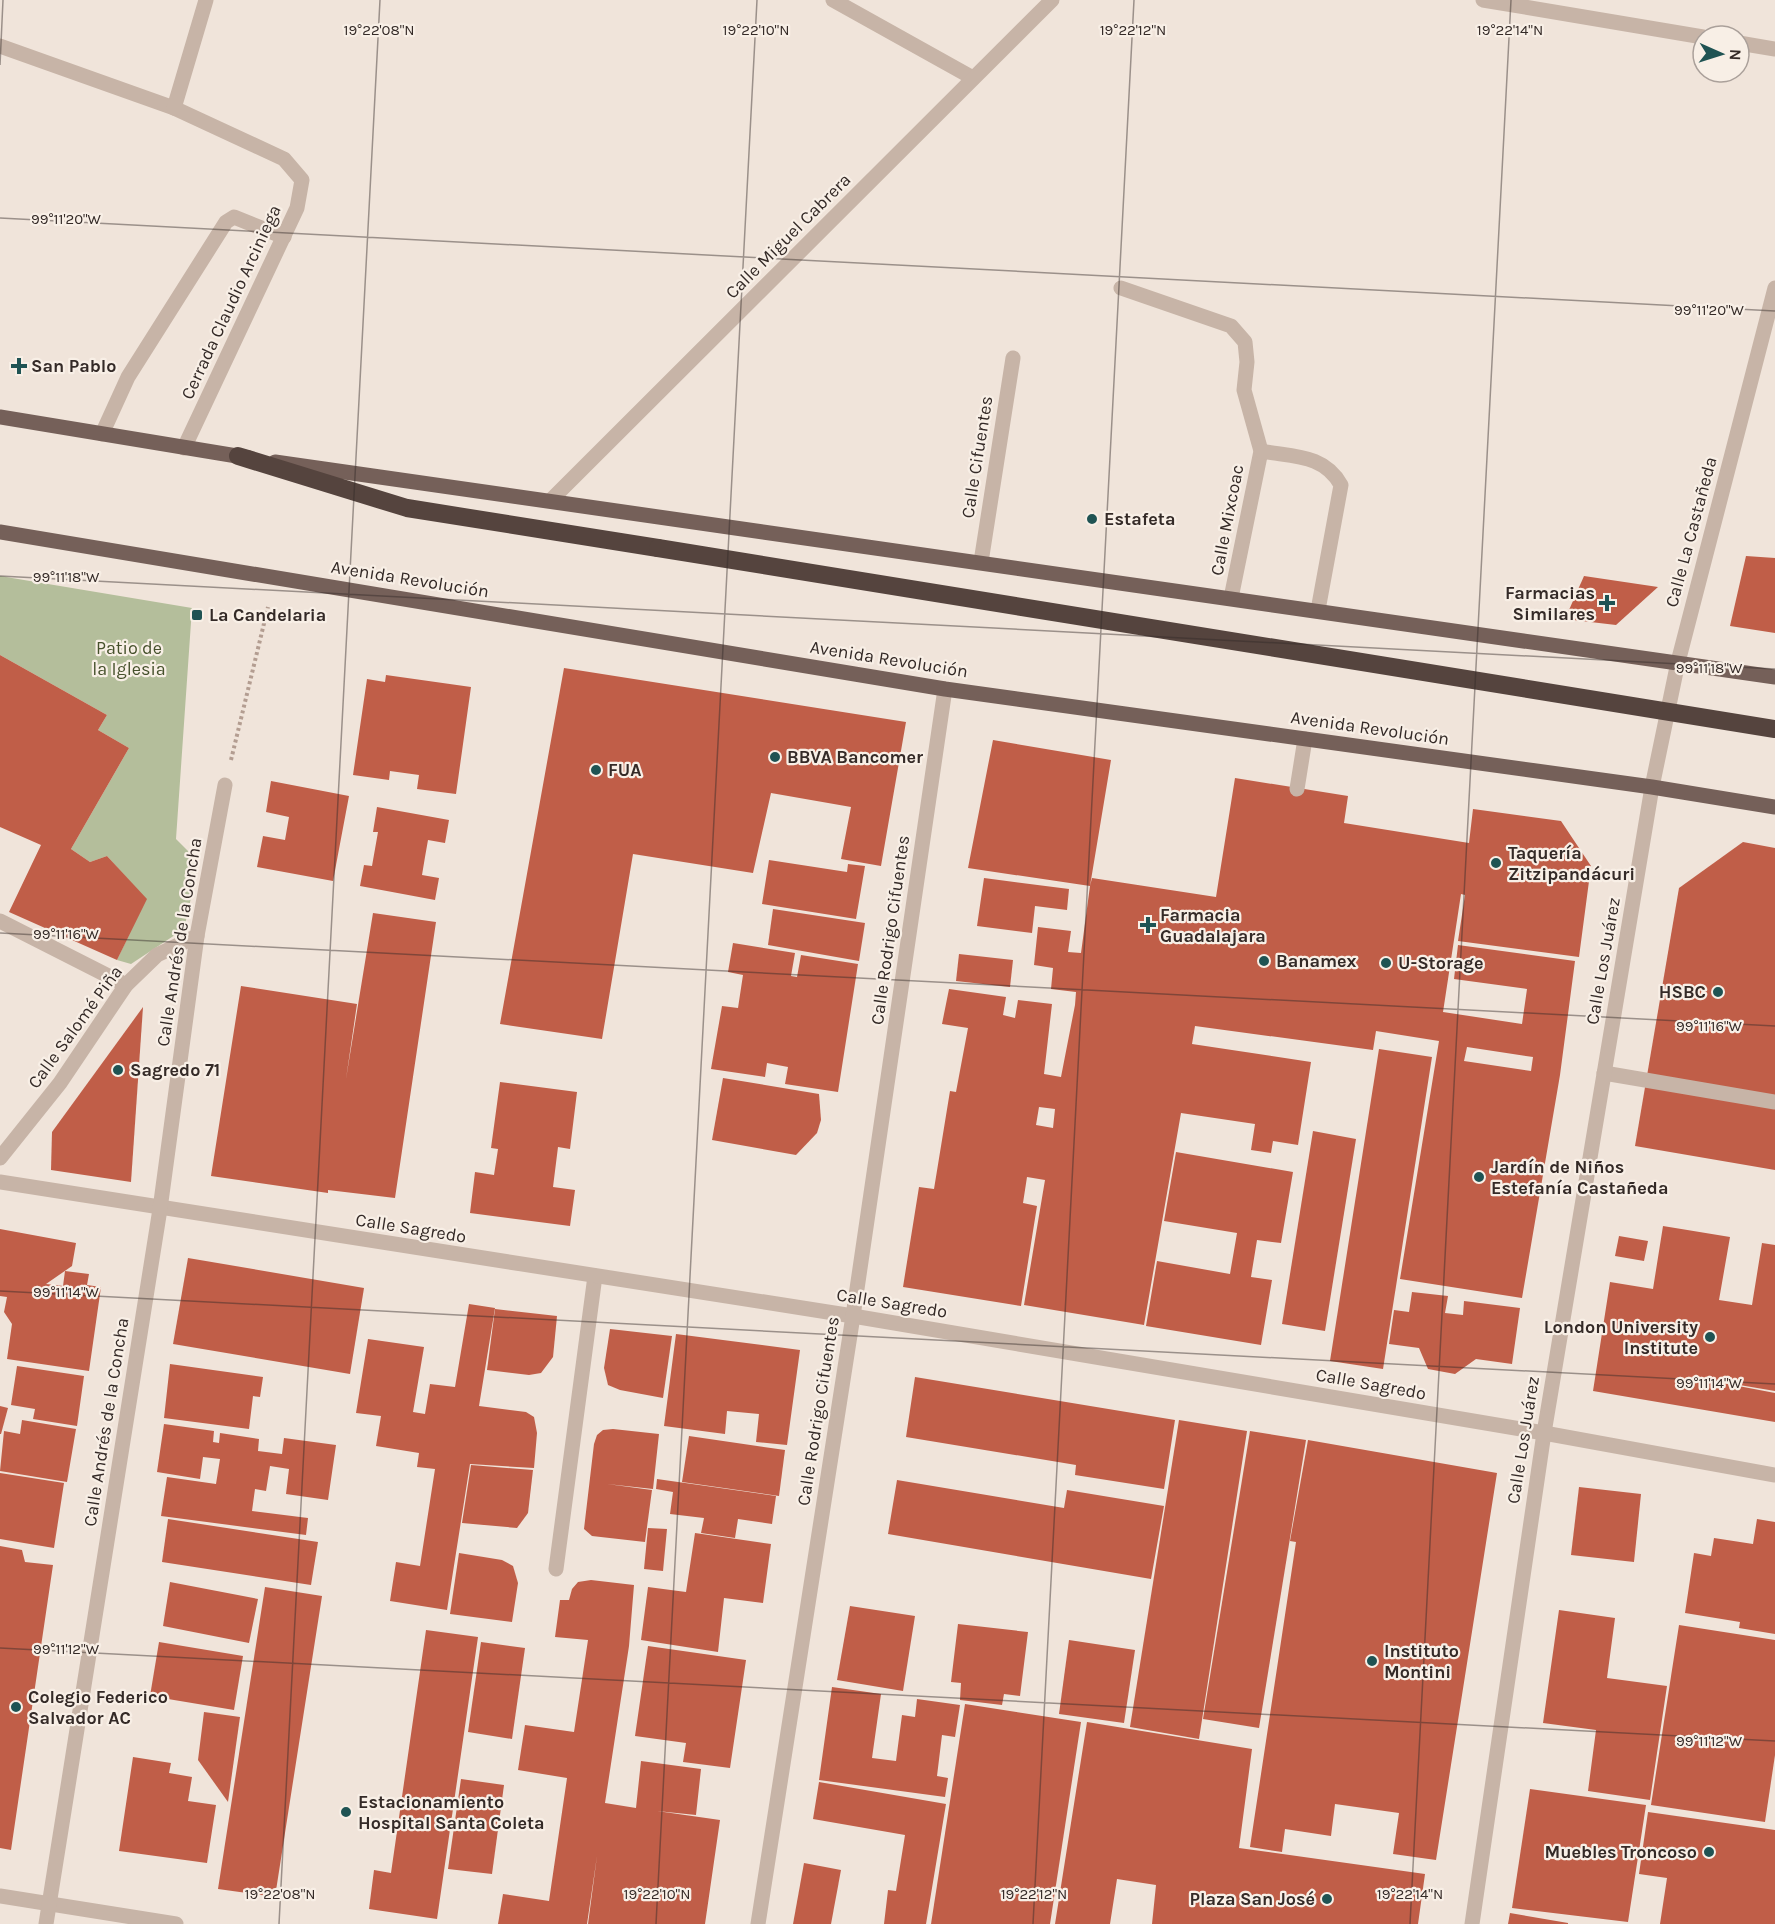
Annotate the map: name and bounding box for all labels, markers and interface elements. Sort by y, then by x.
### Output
text: 19°22'08"N [343,21,415,39]
text: 19°22'10"N [723,21,789,39]
text: 19°22'12"N [1100,21,1166,39]
text: 19°22'14"N [1477,21,1543,39]
north arrow [1691,24,1751,84]
text: N [1726,49,1745,61]
street label: Calle Miguel Cabrera [721,169,855,303]
street label: Cerrada Claudio Arciniega [176,201,286,403]
text: 99°11'20"W [31,210,102,228]
text: 99°11'20"W [1674,301,1745,319]
place label: San Pablo [31,355,116,377]
marker: San Pablo [12,359,26,373]
street label: Calle Cifuentes [956,394,998,520]
street label: Calle La Castañeda [1660,454,1722,610]
street label: Calle Mixcoac [1205,463,1249,577]
place label: Estafeta [1104,508,1175,530]
marker: Estafeta [1085,512,1099,526]
street label: Avenida Revolución [329,556,491,602]
text: 99°11'18"W [33,568,100,586]
place label: Farmacias Similares [1505,582,1595,625]
marker: Farmacias Similares [1600,596,1614,610]
place label: La Candelaria [209,604,326,626]
marker: La Candelaria [190,608,204,622]
street label: Avenida Revolución [808,636,970,682]
park label: Patio de la Iglesia [92,637,166,680]
text: 99°11'18"W [1676,659,1743,677]
street label: Avenida Revolución [1289,706,1451,750]
place label: BBVA Bancomer [787,746,923,768]
marker: BBVA Bancomer [768,750,782,764]
place label: FUA [608,759,642,781]
marker: FUA [589,763,603,777]
street label: Calle Rodrigo Cifuentes [866,834,914,1026]
street label: Calle Andrés de la Concha [152,836,206,1048]
place label: Taquería Zitzipandácuri [1508,842,1635,885]
marker: Taquería Zitzipandácuri [1489,856,1503,870]
street label: Calle Los Juárez [1581,896,1625,1026]
place label: Farmacia Guadalajara [1160,904,1266,947]
marker: Farmacia Guadalajara [1141,918,1155,932]
text: 99°11'16"W [33,925,100,943]
place label: Banamex [1276,950,1357,972]
place label: U-Storage [1398,952,1484,974]
marker: Banamex [1257,954,1271,968]
marker: U-Storage [1379,956,1393,970]
street label: Calle Salomé Piña [23,961,127,1093]
place label: HSBC [1659,981,1706,1003]
marker: HSBC [1711,985,1725,999]
text: 99°11'16"W [1676,1017,1743,1035]
place label: Sagredo 71 [130,1059,220,1081]
marker: Sagredo 71 [111,1063,125,1077]
place label: Jardín de Niños Estefanía Castañeda [1491,1156,1668,1199]
marker: Jardín de Niños Estefanía Castañeda [1472,1170,1486,1184]
street label: Calle Sagredo [354,1208,468,1248]
text: 99°11'14"W [33,1283,99,1301]
street label: Calle Sagredo [835,1283,949,1323]
street label: Calle Rodrigo Cifuentes [792,1315,844,1507]
street label: Calle Andrés de la Concha [79,1316,133,1528]
place label: London University Institute [1544,1316,1698,1359]
marker: London University Institute [1703,1330,1717,1344]
street label: Calle Sagredo [1314,1363,1428,1405]
text: 99°11'14"W [1676,1374,1742,1392]
street label: Calle Los Juárez [1502,1375,1544,1505]
text: 99°11'12"W [33,1640,100,1658]
place label: Instituto Montini [1384,1640,1459,1683]
marker: Instituto Montini [1365,1654,1379,1668]
place label: Colegio Federico Salvador AC [28,1686,168,1729]
marker: Colegio Federico Salvador AC [9,1700,23,1714]
text: 99°11'12"W [1676,1732,1743,1750]
place label: Estacionamiento Hospital Santa Coleta [358,1791,545,1834]
marker: Estacionamiento Hospital Santa Coleta [339,1805,353,1819]
place label: Muebles Troncoso [1544,1841,1697,1863]
marker: Muebles Troncoso [1702,1845,1716,1859]
text: 19°22'08"N [244,1885,316,1903]
text: 19°22'10"N [624,1885,690,1903]
text: 19°22'12"N [1001,1885,1067,1903]
text: 19°22'14"N [1377,1885,1443,1903]
place label: Plaza San José [1190,1888,1315,1910]
marker: Plaza San José [1320,1892,1334,1906]

